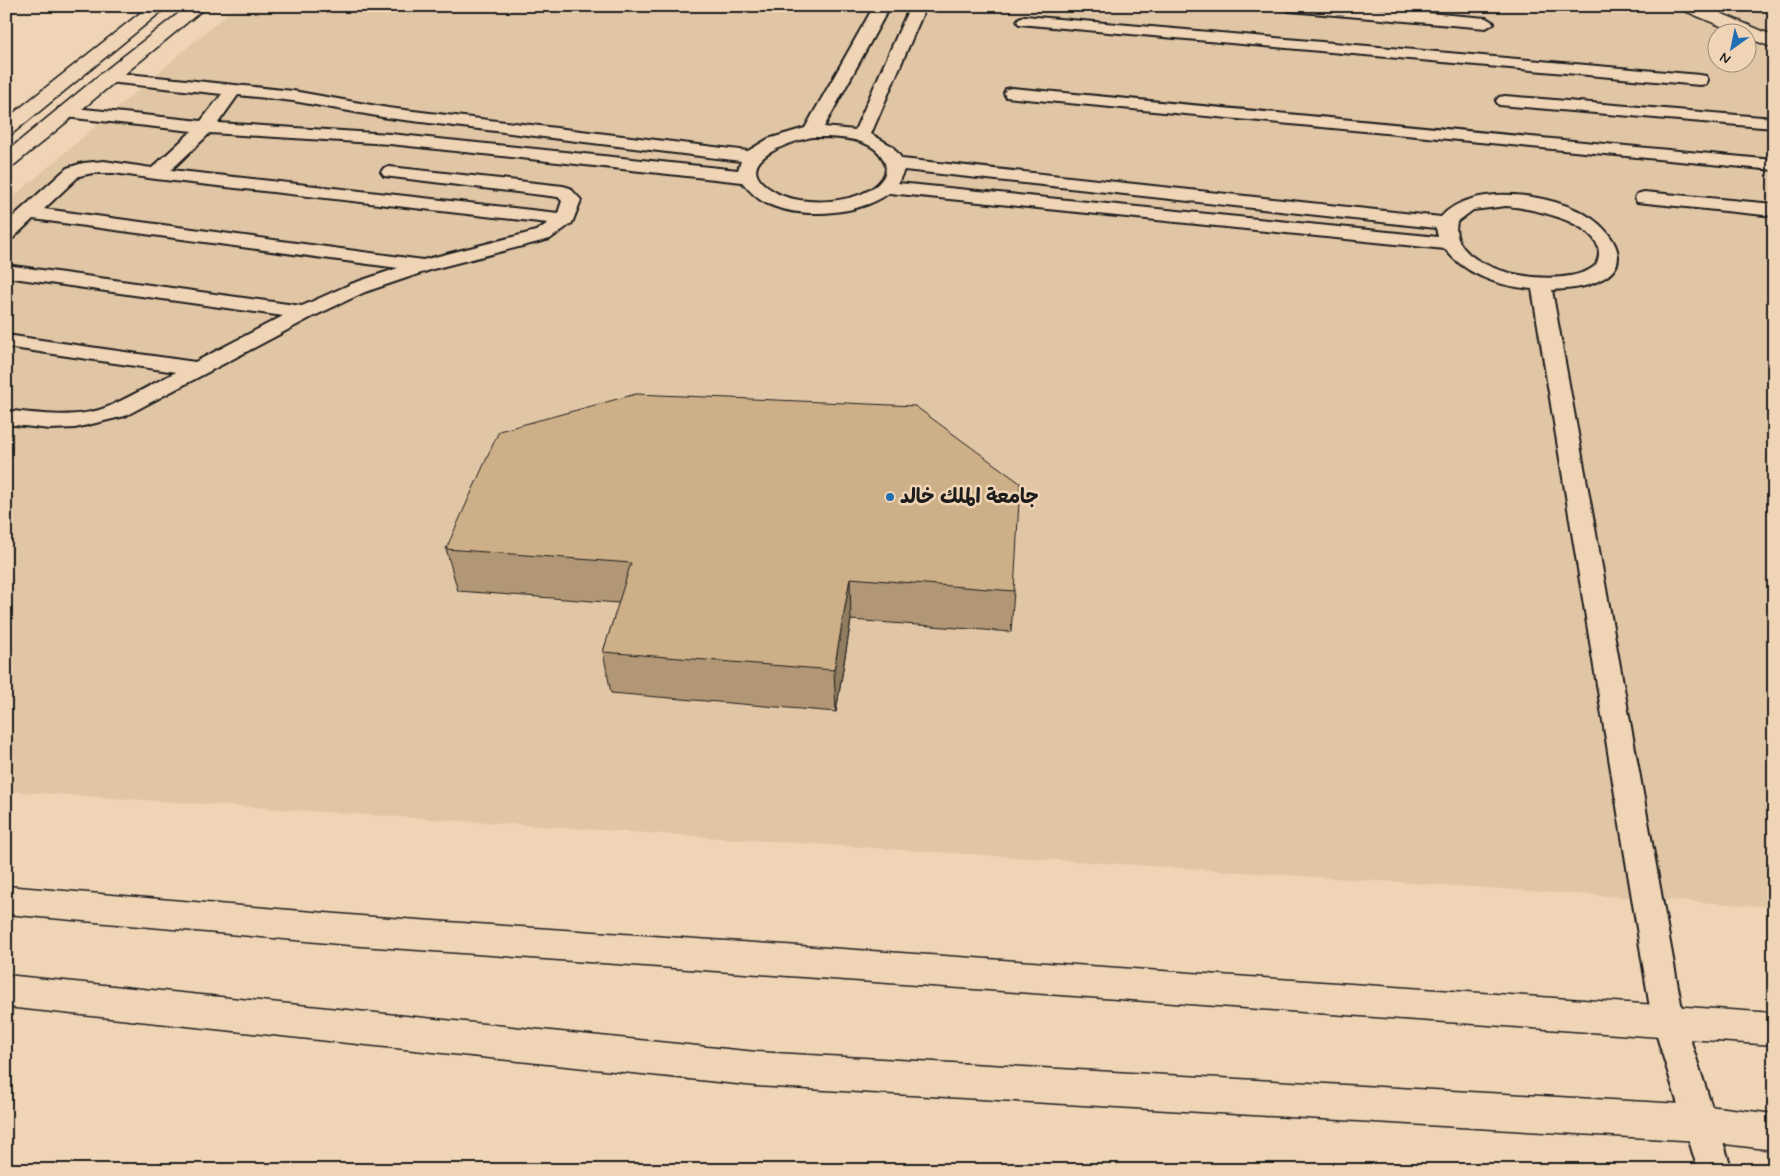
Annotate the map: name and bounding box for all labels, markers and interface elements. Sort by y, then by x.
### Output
north arrow [1708,22,1758,72]
text: N [1717,48,1734,68]
place label: جامعة الملك خالد [900,484,1039,511]
marker: جامعة الملك خالد [884,491,896,503]

